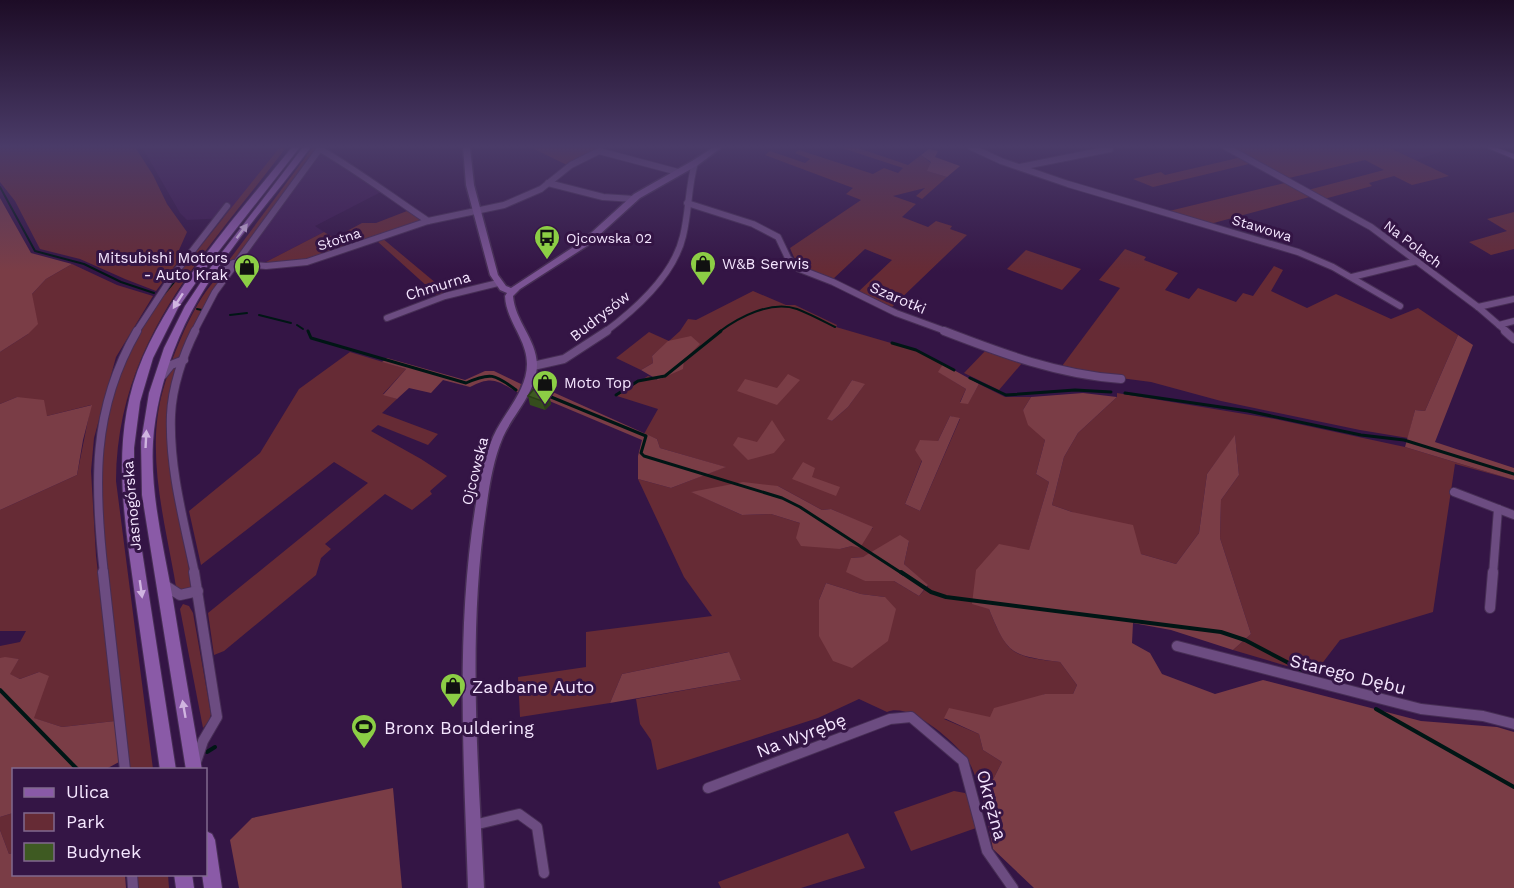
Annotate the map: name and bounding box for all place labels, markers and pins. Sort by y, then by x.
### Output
bus stop icon: Ojcowska 02 [532,223,562,261]
place label: Ojcowska 02 [566,230,652,246]
place label: Mitsubishi Motors - Auto Krak [98,249,228,284]
shop icon: W&B Serwis [688,249,718,287]
shop icon: Mitsubishi Motors - Auto Krak [232,252,262,290]
place label: W&B Serwis [722,255,809,273]
shop icon: Moto Top [530,368,560,406]
place label: Moto Top [564,374,631,392]
shop icon: Zadbane Auto [438,671,468,709]
place label: Zadbane Auto [472,676,594,697]
sports icon: Bronx Bouldering [349,712,379,750]
place label: Bronx Bouldering [384,717,534,738]

